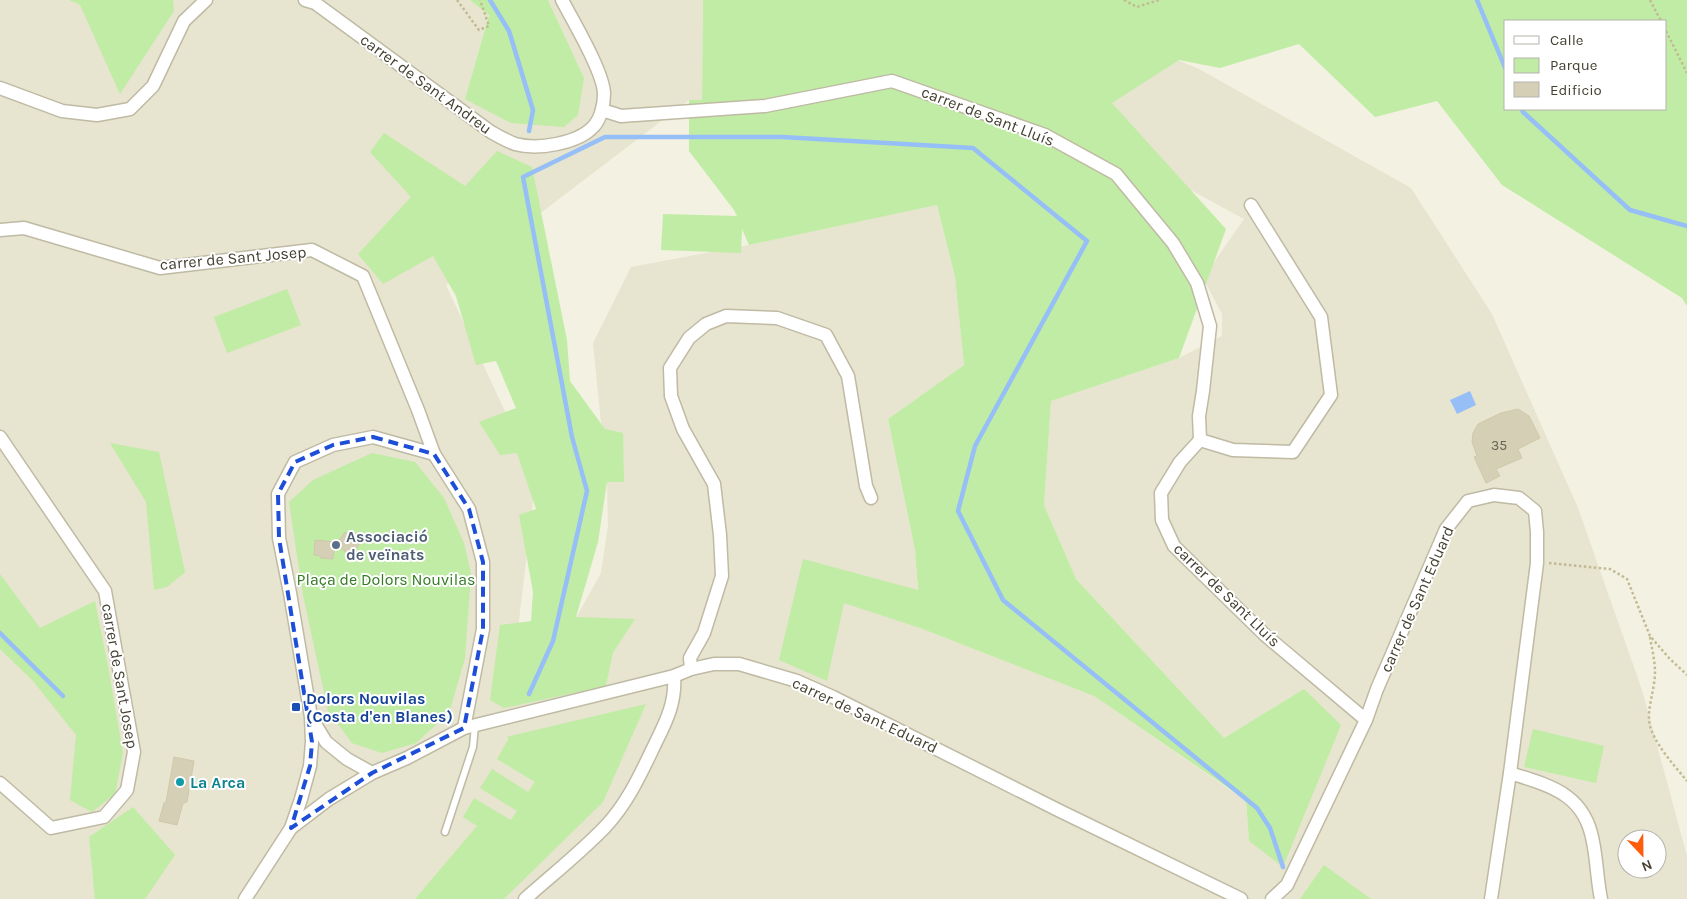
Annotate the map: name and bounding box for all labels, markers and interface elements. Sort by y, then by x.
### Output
legend [1504,20,1667,110]
street label: carrer de Sant Andreu [357,30,495,138]
text: Calle [1550,31,1584,49]
text: Parque [1550,56,1598,74]
text: Edificio [1550,81,1602,99]
street label: carrer de Sant Lluís [919,82,1057,150]
street label: carrer de Sant Josep [159,242,307,274]
house number: 35 [1491,437,1507,454]
street label: carrer de Sant Eduard [1376,523,1458,675]
place label: Associació de veïnats [346,527,428,564]
marker: Associació de veïnats [330,539,342,551]
street label: carrer de Sant Lluís [1170,539,1284,651]
park label: Plaça de Dolors Nouvilas [297,570,475,589]
street label: carrer de Sant Josep [98,602,142,750]
street label: carrer de Sant Eduard [789,673,941,757]
place label: Dolors Nouvilas (Costa d'en Blanes) [306,689,453,726]
marker: Dolors Nouvilas (Costa d'en Blanes) [290,701,302,713]
place label: La Arca [190,773,245,792]
marker: La Arca [174,776,186,788]
north arrow [1617,829,1667,879]
text: N [1639,856,1655,875]

